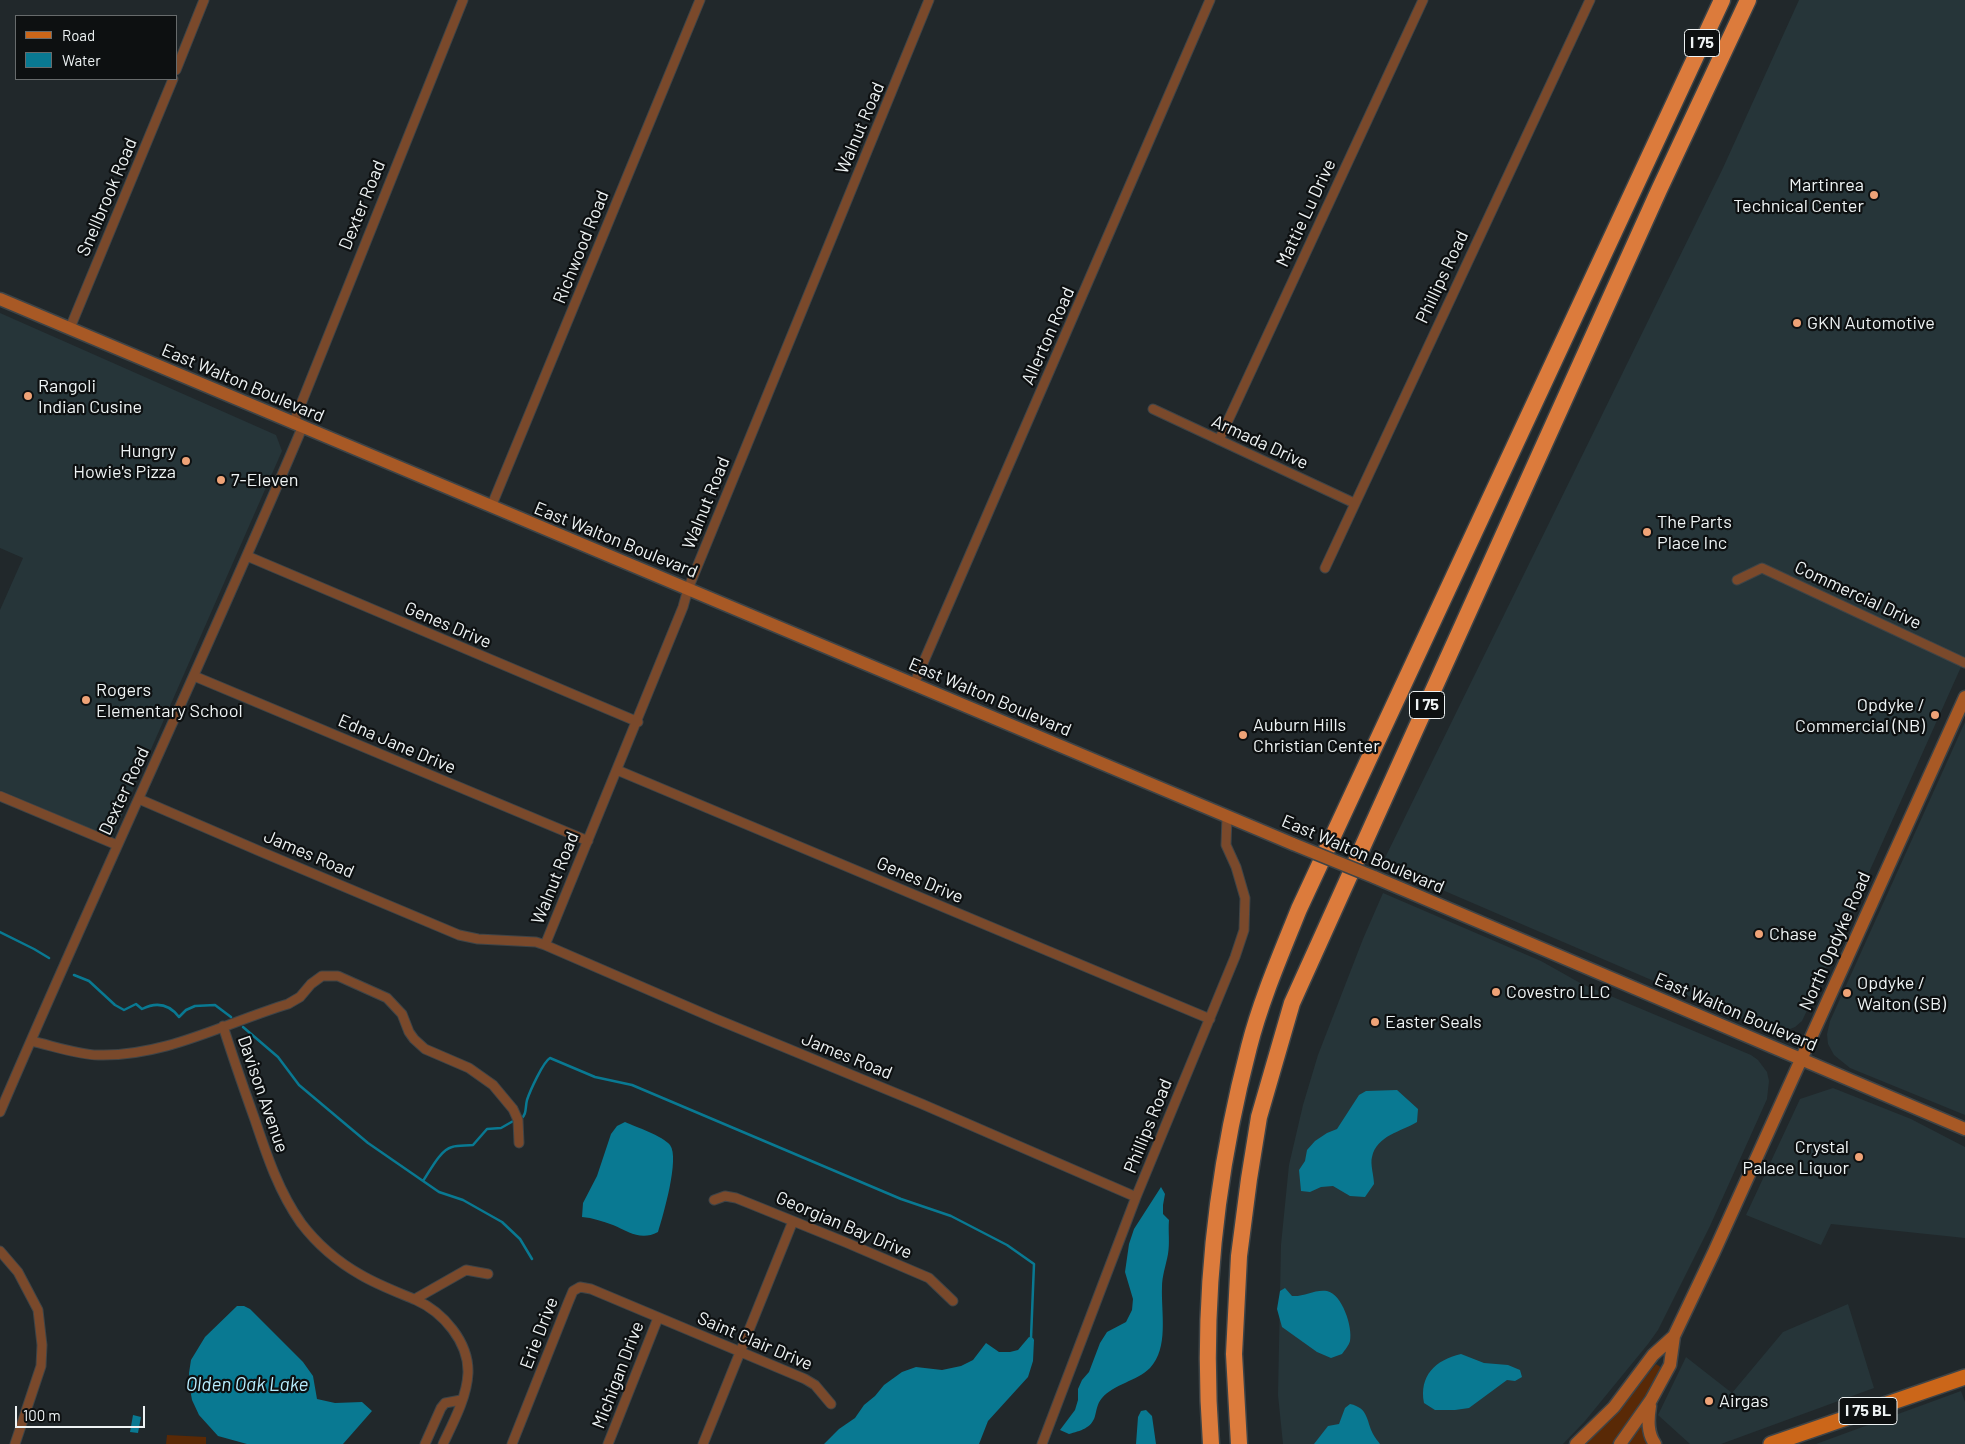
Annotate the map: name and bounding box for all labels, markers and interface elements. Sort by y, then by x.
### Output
legend [15,15,178,80]
text: Road [62,26,95,44]
road number: I 75 [1684,29,1720,56]
text: Water [62,51,101,69]
street label: Walnut Road [831,79,889,177]
street label: Snellbrook Road [72,135,142,259]
street label: Mattie Lu Drive [1272,156,1340,270]
street label: Dexter Road [334,157,390,253]
place label: Martinrea Technical Center [1733,174,1864,216]
street label: Richwood Road [549,187,613,307]
marker: Martinrea Technical Center [1868,189,1880,201]
street label: Phillips Road [1411,227,1473,327]
street label: Allerton Road [1017,284,1079,388]
place label: GKN Automotive [1807,312,1935,334]
marker: GKN Automotive [1791,317,1803,329]
street label: East Walton Boulevard [158,339,328,427]
place label: Rangoli Indian Cusine [38,375,142,418]
marker: Rangoli Indian Cusine [22,390,34,402]
street label: Armada Drive [1208,410,1312,474]
place label: Hungry Howie's Pizza [73,440,176,482]
street label: Walnut Road [678,454,734,552]
marker: Hungry Howie's Pizza [180,455,192,467]
place label: 7-Eleven [231,469,299,491]
marker: 7-Eleven [215,474,227,486]
street label: East Walton Boulevard [531,497,701,583]
place label: The Parts Place Inc [1657,511,1732,554]
marker: The Parts Place Inc [1641,526,1653,538]
street label: Commercial Drive [1791,556,1925,634]
street label: Genes Drive [401,597,495,653]
street label: East Walton Boulevard [905,653,1075,741]
place label: Rogers Elementary School [96,679,243,722]
road number: I 75 [1410,692,1444,718]
marker: Rogers Elementary School [80,694,92,706]
place label: Opdyke / Commercial (NB) [1795,694,1925,736]
marker: Opdyke / Commercial (NB) [1929,709,1941,721]
street label: Edna Jane Drive [335,710,459,778]
place label: Auburn Hills Christian Center [1253,714,1380,756]
marker: Auburn Hills Christian Center [1237,729,1249,741]
street label: Dexter Road [94,743,154,839]
street label: East Walton Boulevard [1278,810,1448,898]
street label: James Road [261,825,357,883]
street label: Walnut Road [527,829,583,927]
street label: Genes Drive [873,852,967,908]
street label: North Opdyke Road [1795,868,1875,1014]
place label: Chase [1769,923,1817,945]
marker: Chase [1753,928,1765,940]
street label: East Walton Boulevard [1651,968,1821,1056]
place label: Opdyke / Walton (SB) [1857,972,1946,1014]
place label: Covestro LLC [1506,981,1610,1003]
marker: Covestro LLC [1490,986,1502,998]
marker: Opdyke / Walton (SB) [1841,987,1853,999]
place label: Easter Seals [1385,1011,1482,1033]
marker: Easter Seals [1369,1016,1381,1028]
street label: James Road [799,1028,895,1084]
street label: Davison Avenue [233,1033,293,1155]
street label: Phillips Road [1119,1076,1177,1176]
place label: Crystal Palace Liquor [1743,1136,1849,1178]
marker: Crystal Palace Liquor [1853,1151,1865,1163]
street label: Georgian Bay Drive [773,1187,915,1263]
street label: Erie Drive [515,1294,563,1372]
street label: Saint Clair Drive [694,1307,816,1375]
street label: Michigan Drive [588,1318,648,1432]
water label: Olden Oak Lake [186,1374,308,1396]
place label: Airgas [1719,1390,1768,1412]
marker: Airgas [1703,1395,1715,1407]
scale bar [18,1396,148,1428]
road number: I 75 BL [1839,1398,1897,1424]
text: 100 m [23,1406,61,1424]

